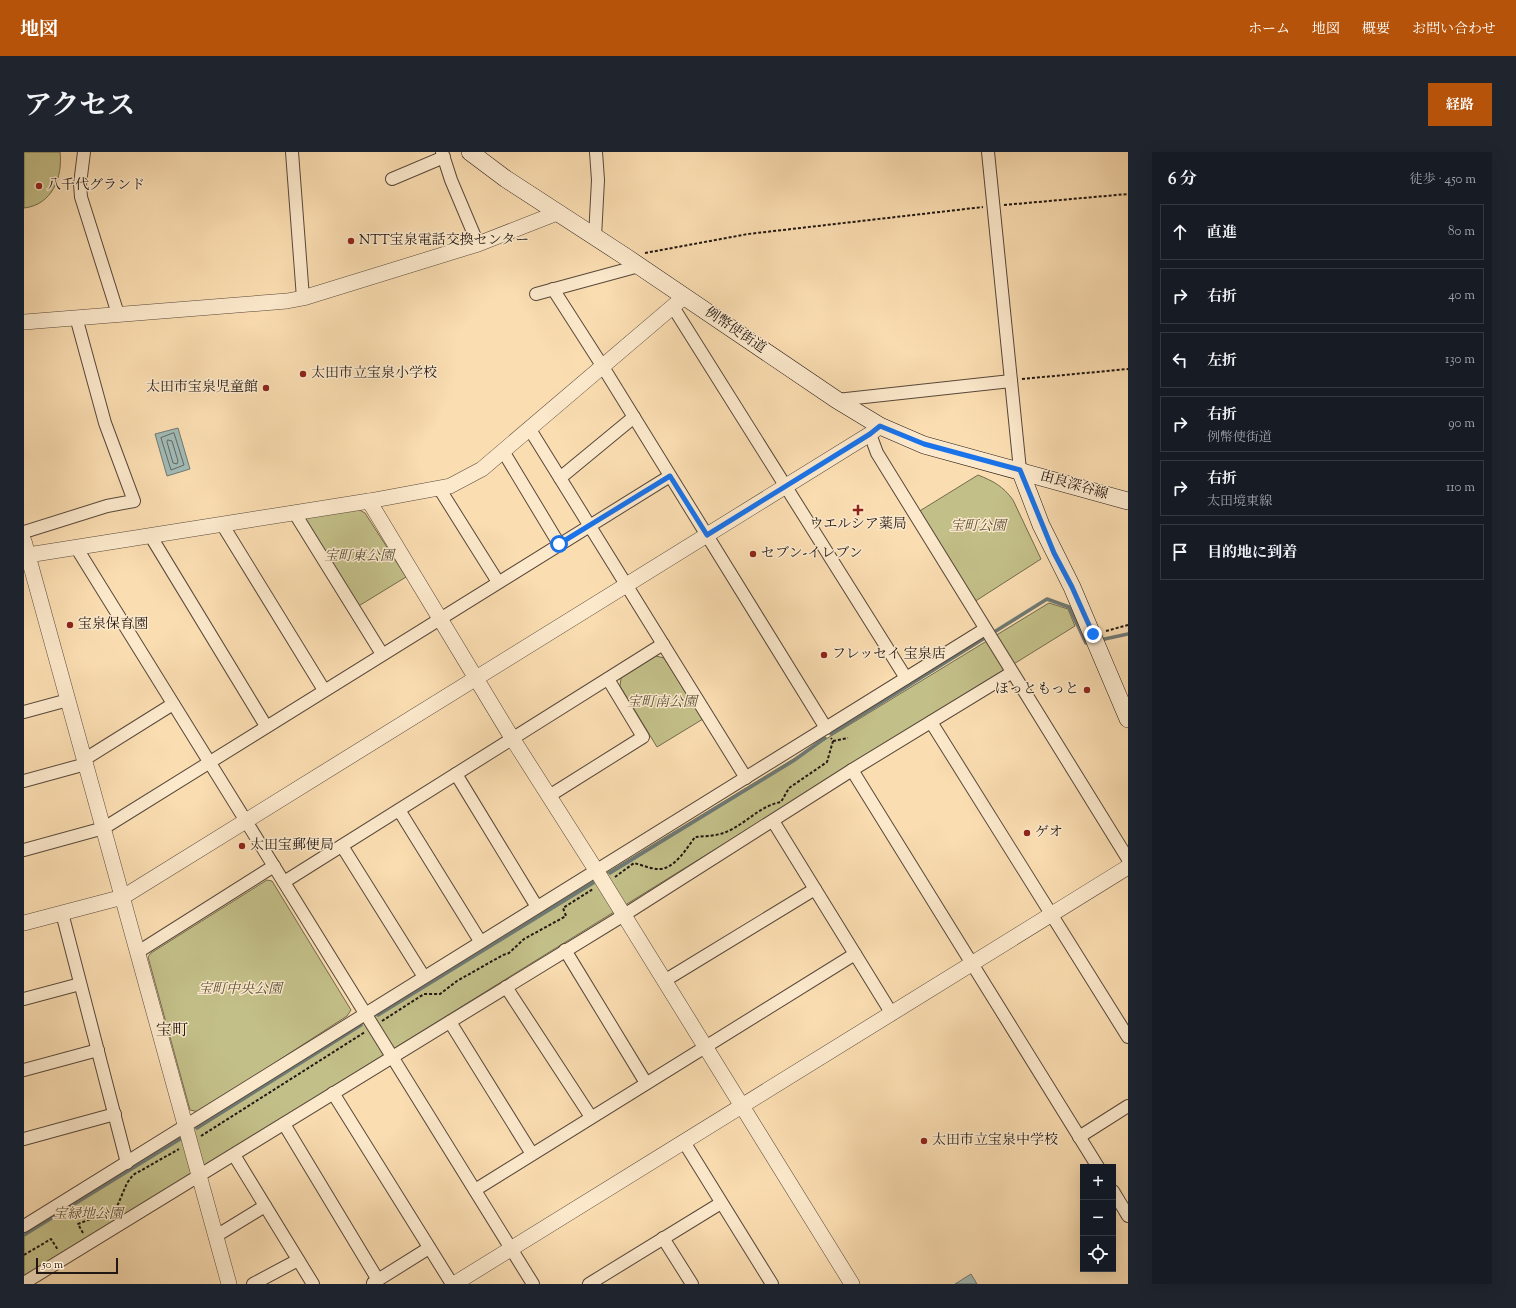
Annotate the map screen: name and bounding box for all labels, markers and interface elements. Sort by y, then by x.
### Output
text: 地図 [20,17,58,44]
text: ホーム [1248,20,1290,40]
text: 地図 [1312,20,1340,40]
text: 概要 [1362,20,1390,40]
text: お問い合わせ [1412,20,1496,40]
button: 経路 [1428,83,1492,126]
text: アクセス [24,87,135,127]
text: 6 分 [1168,168,1197,192]
text: 徒歩 · 450 m [1410,171,1476,189]
place label: 八千代グランド [47,176,145,196]
marker: 八千代グランド [34,181,44,191]
icon: ahead [1169,221,1191,243]
text: 直進 [1207,223,1237,244]
text: 80 m [1448,223,1475,241]
place label: NTT宝泉電話交換センター [359,231,529,251]
marker: NTT宝泉電話交換センター [346,236,356,246]
icon: right [1169,285,1191,307]
text: 右折 [1207,287,1237,308]
text: 40 m [1448,287,1475,305]
street label: 例幣使街道 [700,303,770,359]
icon: left [1169,349,1191,371]
text: 左折 [1207,351,1237,372]
text: 130 m [1445,351,1475,369]
place label: 太田市立宝泉小学校 [311,364,437,384]
marker: 太田市立宝泉小学校 [298,369,308,379]
place label: 太田市宝泉児童館 [146,378,258,398]
marker: 太田市宝泉児童館 [261,383,271,393]
text: 右折 [1207,405,1237,426]
icon: right [1169,413,1191,435]
text: 90 m [1448,415,1475,433]
text: 例幣使街道 [1207,429,1272,447]
street label: 由良深谷線 [1038,467,1110,505]
text: 右折 [1207,469,1237,490]
icon: right [1169,477,1191,499]
text: 110 m [1446,479,1475,497]
text: 太田境東線 [1207,493,1272,511]
marker: ウエルシア薬局 [853,505,863,515]
place label: ウエルシア薬局 [809,515,907,535]
park label: 宝町公園 [950,517,1008,537]
route start [550,535,568,553]
icon: arrive [1169,541,1191,563]
text: 目的地に到着 [1207,543,1297,564]
place label: セブン-イレブン [761,544,863,564]
park label: 宝町東公園 [324,547,396,567]
marker: セブン-イレブン [748,549,758,559]
place label: 宝泉保育園 [78,615,148,635]
marker: 宝泉保育園 [65,620,75,630]
route end [1084,625,1102,643]
place label: フレッセイ 宝泉店 [832,645,946,665]
marker: フレッセイ 宝泉店 [819,650,829,660]
place label: ほっともっと [995,680,1079,700]
marker: ほっともっと [1082,685,1092,695]
park label: 宝町南公園 [627,693,699,713]
place label: ゲオ [1035,823,1063,843]
marker: ゲオ [1022,828,1032,838]
place label: 太田宝郵便局 [250,836,334,856]
marker: 太田宝郵便局 [237,841,247,851]
park label: 宝町中央公園 [198,980,284,1000]
district label: 宝町 [156,1020,188,1043]
place label: 太田市立宝泉中学校 [932,1131,1058,1151]
marker: 太田市立宝泉中学校 [919,1136,929,1146]
map controls [1080,1164,1116,1272]
button: + [1080,1164,1116,1200]
button: − [1080,1200,1116,1236]
park label: 宝緑地公園 [53,1205,125,1225]
button: locate [1080,1236,1116,1272]
scale bar [36,1256,118,1275]
text: 50 m [42,1257,63,1273]

